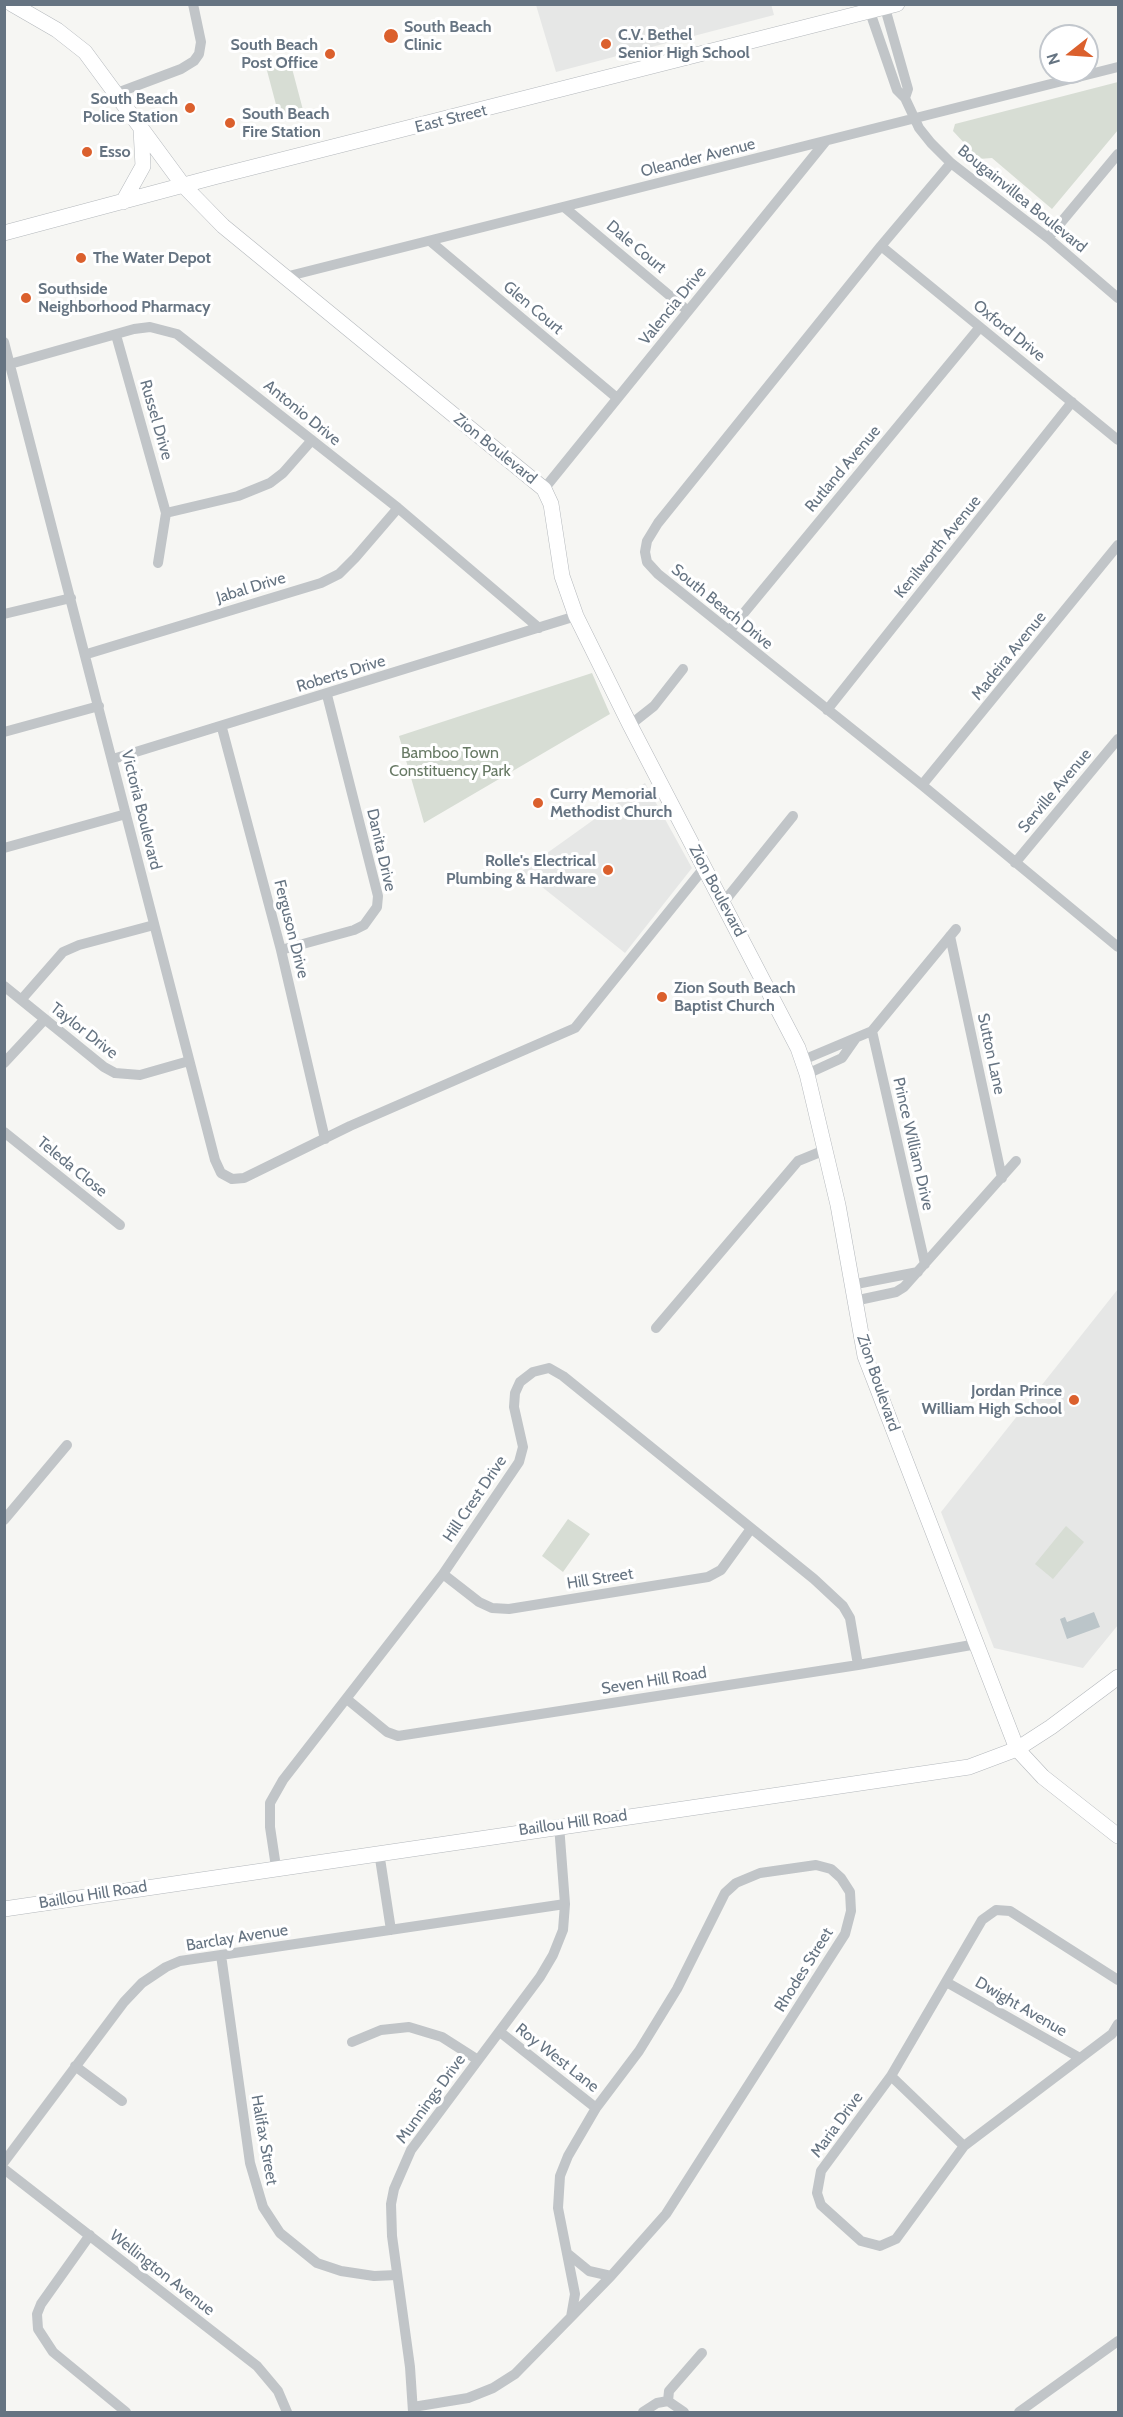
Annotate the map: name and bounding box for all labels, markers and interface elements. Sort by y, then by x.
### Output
place label: South Beach Clinic [404,17,491,55]
north arrow [1039,24,1099,84]
place label: C.V. Bethel Senior High School [618,25,750,63]
marker: South Beach Clinic [382,27,400,45]
place label: South Beach Post Office [231,35,318,73]
marker: C.V. Bethel Senior High School [599,37,613,51]
marker: South Beach Post Office [323,47,337,61]
text: N [1042,51,1064,67]
place label: South Beach Police Station [83,89,178,127]
marker: South Beach Police Station [183,101,197,115]
street label: East Street [413,101,489,137]
place label: South Beach Fire Station [242,104,329,142]
marker: South Beach Fire Station [223,116,237,130]
street label: Oleander Avenue [639,135,757,181]
street label: Bougainvillea Boulevard [954,141,1090,257]
place label: Esso [99,142,131,162]
marker: Esso [80,145,94,159]
street label: Dale Court [602,217,670,277]
place label: The Water Depot [93,248,211,268]
marker: The Water Depot [74,251,88,265]
street label: Valencia Drive [636,263,710,349]
street label: Glen Court [499,277,567,339]
place label: Southside Neighborhood Pharmacy [38,279,211,317]
marker: Southside Neighborhood Pharmacy [19,291,33,305]
street label: Oxford Drive [969,296,1049,366]
street label: Antonio Drive [260,376,344,450]
street label: Russel Drive [135,378,177,462]
street label: Zion Boulevard [450,410,540,488]
street label: Rutland Avenue [801,422,885,516]
street label: Kenilworth Avenue [891,492,985,602]
street label: South Beach Drive [667,560,777,654]
street label: Jabal Drive [214,568,288,608]
street label: Madeira Avenue [968,608,1050,704]
street label: Roberts Drive [294,651,388,697]
park label: Bamboo Town Constituency Park [389,743,511,781]
street label: Serville Avenue [1014,745,1096,837]
street label: Victoria Boulevard [117,748,165,872]
place label: Curry Memorial Methodist Church [550,784,672,822]
marker: Curry Memorial Methodist Church [531,796,545,810]
street label: Danita Drive [362,807,400,893]
street label: Zion Boulevard [685,842,749,940]
place label: Rolle's Electrical Plumbing & Hardware [446,851,596,889]
marker: Rolle's Electrical Plumbing & Hardware [601,863,615,877]
street label: Ferguson Drive [269,878,313,980]
place label: Zion South Beach Baptist Church [674,978,796,1016]
marker: Zion South Beach Baptist Church [655,990,669,1004]
street label: Taylor Drive [47,999,121,1063]
street label: Sutton Lane [973,1012,1009,1096]
street label: Prince William Drive [888,1076,938,1212]
street label: Teleda Close [33,1133,111,1201]
street label: Zion Boulevard [852,1332,904,1434]
place label: Jordan Prince William High School [921,1381,1062,1419]
marker: Jordan Prince William High School [1067,1393,1081,1407]
street label: Hill Crest Drive [439,1452,511,1546]
street label: Hill Street [566,1564,634,1594]
street label: Seven Hill Road [600,1663,708,1699]
street label: Baillou Hill Road [518,1806,628,1840]
street label: Baillou Hill Road [38,1877,148,1913]
street label: Barclay Avenue [185,1920,289,1956]
street label: Rhodes Street [771,1924,837,2016]
street label: Dwight Avenue [972,1973,1070,2041]
street label: Roy West Lane [511,2019,603,2097]
street label: Munnings Drive [392,2051,470,2147]
street label: Maria Drive [807,2089,867,2161]
street label: Halifax Street [247,2093,281,2187]
street label: Wellington Avenue [106,2226,218,2320]

